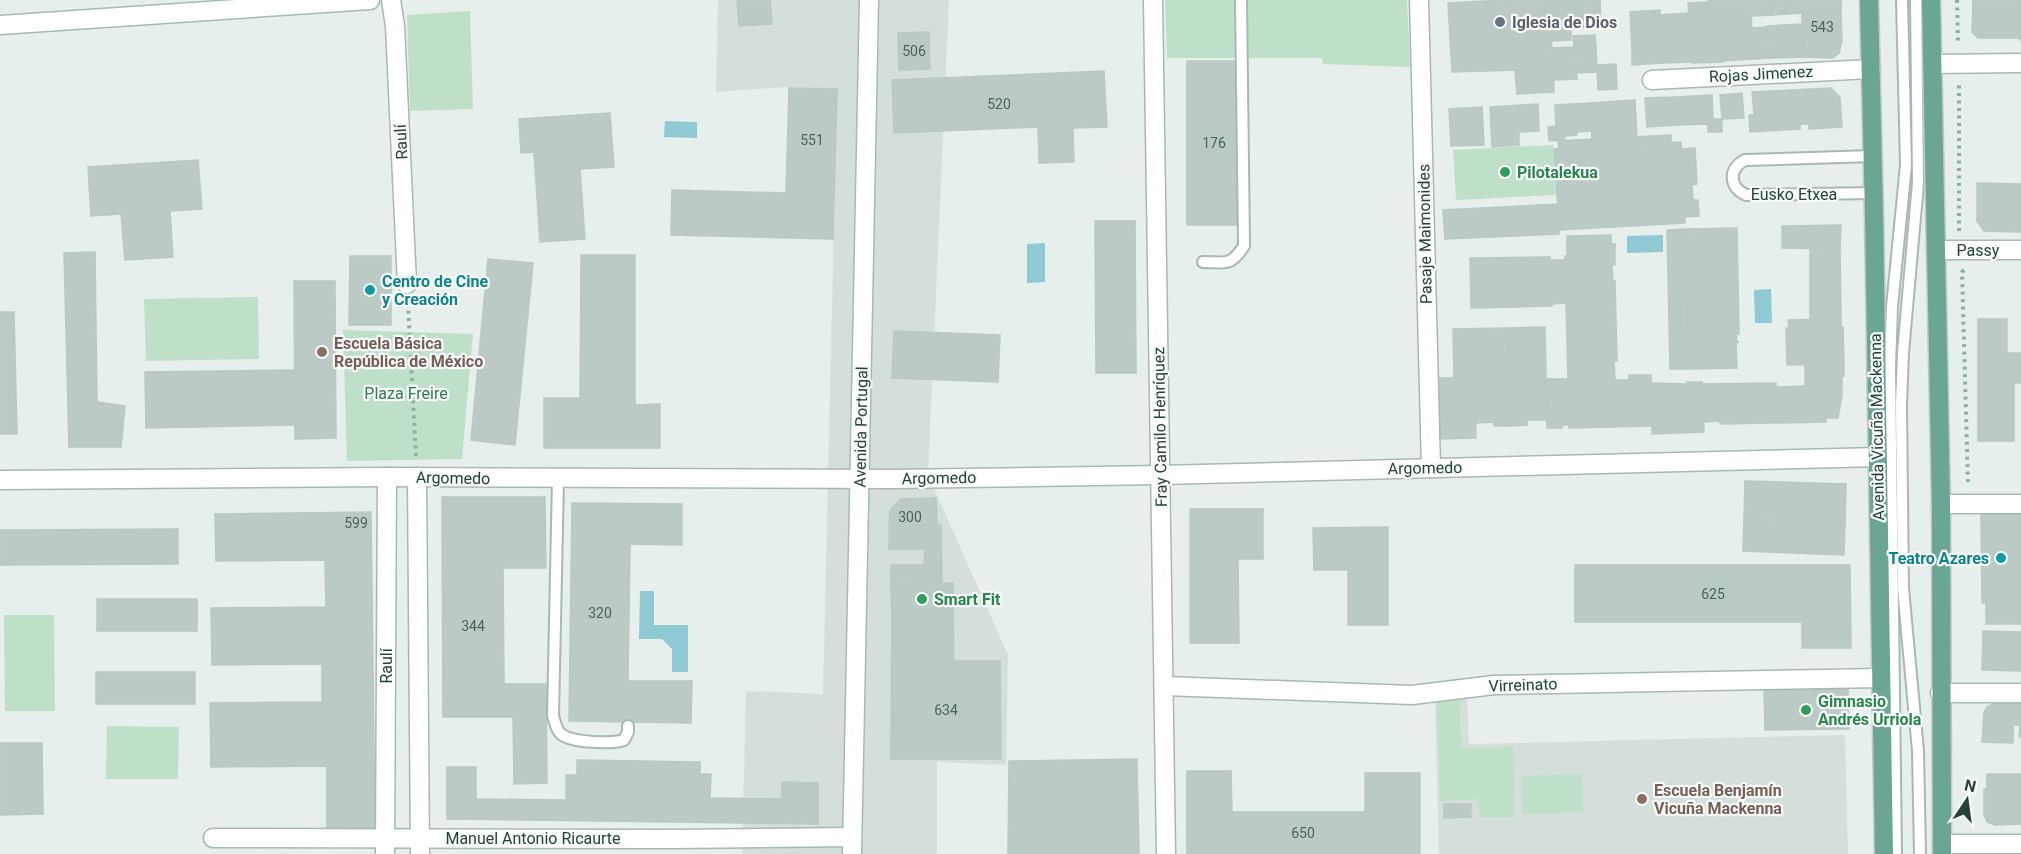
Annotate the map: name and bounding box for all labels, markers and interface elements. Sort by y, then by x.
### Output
place label: Iglesia de Dios [1512,13,1617,32]
marker: Iglesia de Dios [1493,15,1507,29]
house number: 543 [1810,19,1834,35]
house number: 506 [902,43,926,59]
street label: Rojas Jimenez [1708,62,1814,86]
house number: 520 [987,96,1011,112]
street label: Raulí [391,123,411,160]
house number: 551 [800,132,824,148]
house number: 176 [1202,135,1226,151]
place label: Pilotalekua [1517,163,1598,182]
street label: Pasaje Maimonides [1414,164,1436,304]
marker: Pilotalekua [1498,165,1512,179]
street label: Eusko Etxea [1751,185,1837,204]
street label: Passy [1957,241,2000,260]
place label: Centro de Cine y Creación [382,272,488,309]
marker: Centro de Cine y Creación [363,283,377,297]
street label: Avenida Vicuña Mackenna [1866,333,1888,521]
place label: Escuela Básica República de México [334,334,483,371]
marker: Escuela Básica República de México [315,345,329,359]
street label: Fray Camilo Henríquez [1149,347,1171,507]
street label: Avenida Portugal [850,366,872,488]
park label: Plaza Freire [364,384,448,403]
street label: Argomedo [1388,458,1462,478]
street label: Argomedo [416,468,490,488]
street label: Argomedo [902,468,976,488]
house number: 300 [898,509,922,525]
house number: 599 [344,515,368,531]
place label: Teatro Azares [1888,549,1989,568]
marker: Teatro Azares [1994,551,2008,565]
house number: 625 [1701,586,1725,602]
place label: Smart Fit [934,590,1001,609]
marker: Smart Fit [915,592,929,606]
house number: 320 [588,605,612,621]
house number: 344 [461,618,485,634]
street label: Raulí [377,647,396,684]
street label: Virreinato [1488,674,1558,696]
place label: Gimnasio Andrés Urriola [1818,692,1922,729]
house number: 634 [934,702,958,718]
marker: Gimnasio Andrés Urriola [1799,703,1813,717]
north arrow [1937,770,1997,830]
text: N [1963,775,1978,796]
place label: Escuela Benjamín Vicuña Mackenna [1654,781,1782,818]
marker: Escuela Benjamín Vicuña Mackenna [1635,792,1649,806]
house number: 650 [1291,825,1315,841]
street label: Manuel Antonio Ricaurte [445,829,621,848]

